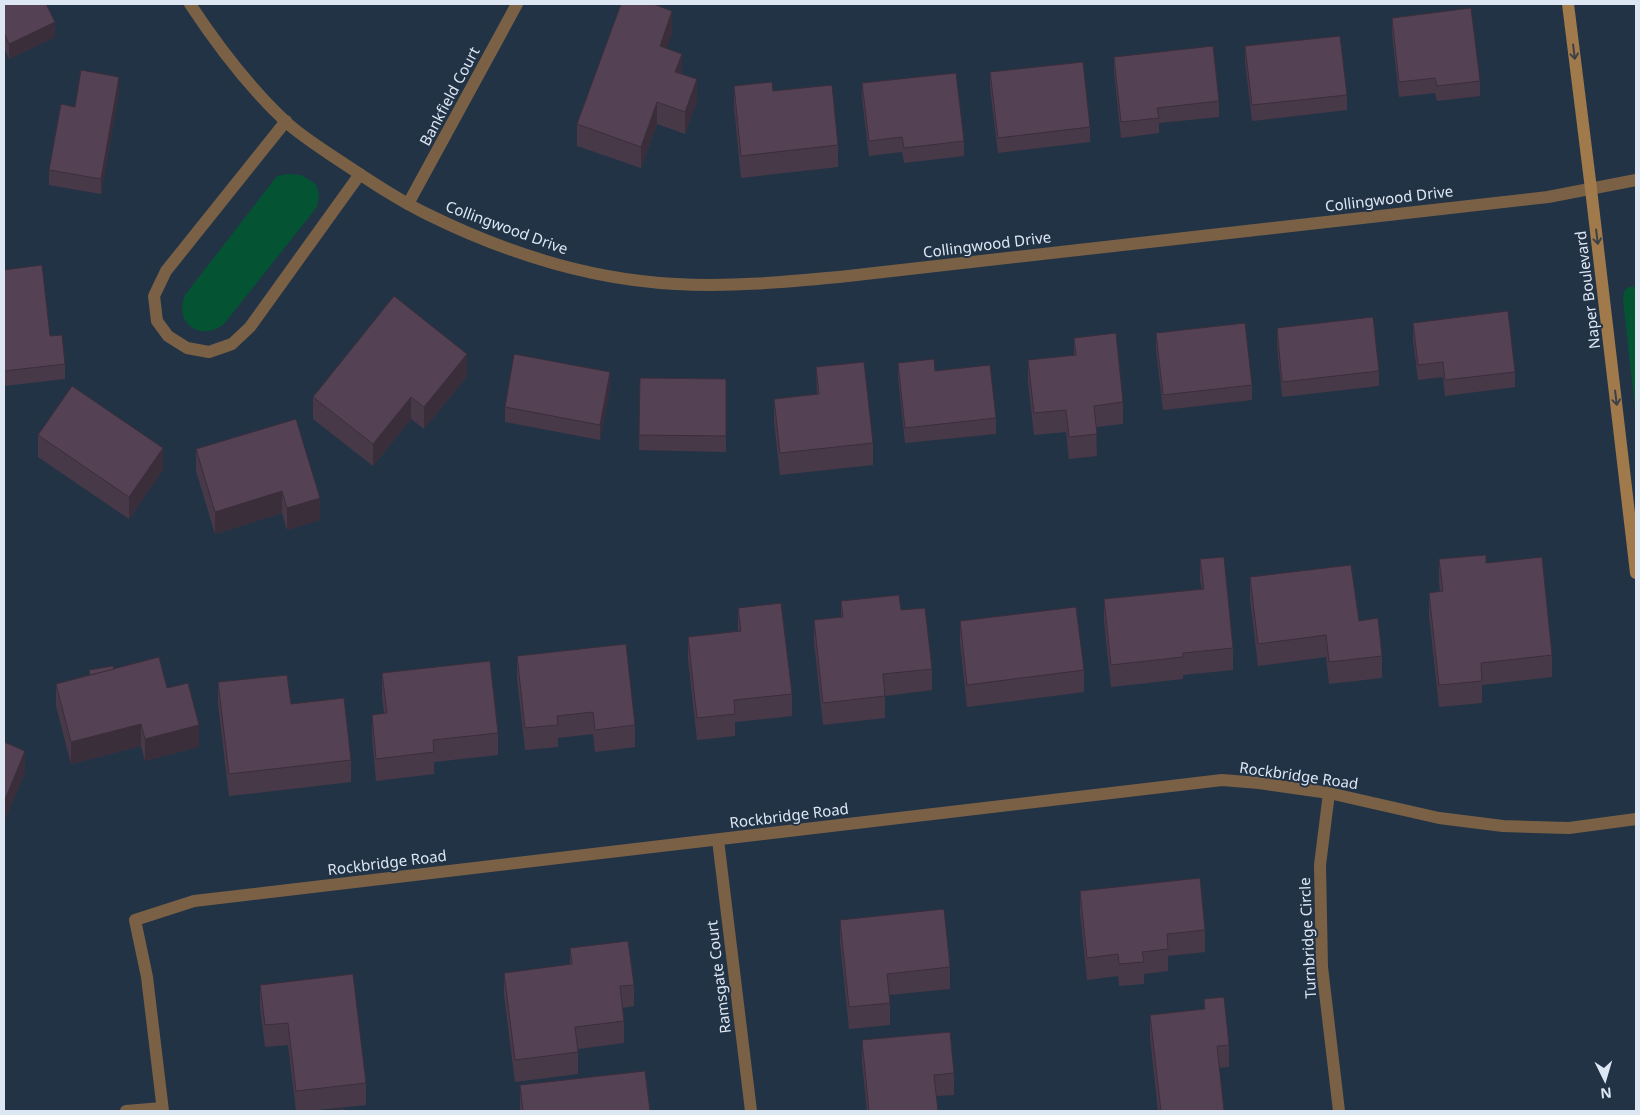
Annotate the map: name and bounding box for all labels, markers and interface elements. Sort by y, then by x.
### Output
street label: Bankfield Court [414,43,484,149]
one-way arrow [1569,44,1579,60]
street label: Collingwood Drive [1324,180,1454,216]
street label: Collingwood Drive [443,196,571,258]
street label: Collingwood Drive [922,226,1052,262]
one-way arrow [1592,229,1602,245]
street label: Naper Boulevard [1570,230,1604,350]
one-way arrow [1611,390,1621,406]
street label: Rockbridge Road [1238,757,1360,793]
street label: Rockbridge Road [728,798,850,832]
street label: Rockbridge Road [326,845,448,879]
street label: Turnbridge Circle [1294,877,1320,999]
street label: Ramsgate Court [701,919,735,1035]
north arrow [1580,1055,1630,1105]
text: N [1600,1083,1613,1103]

